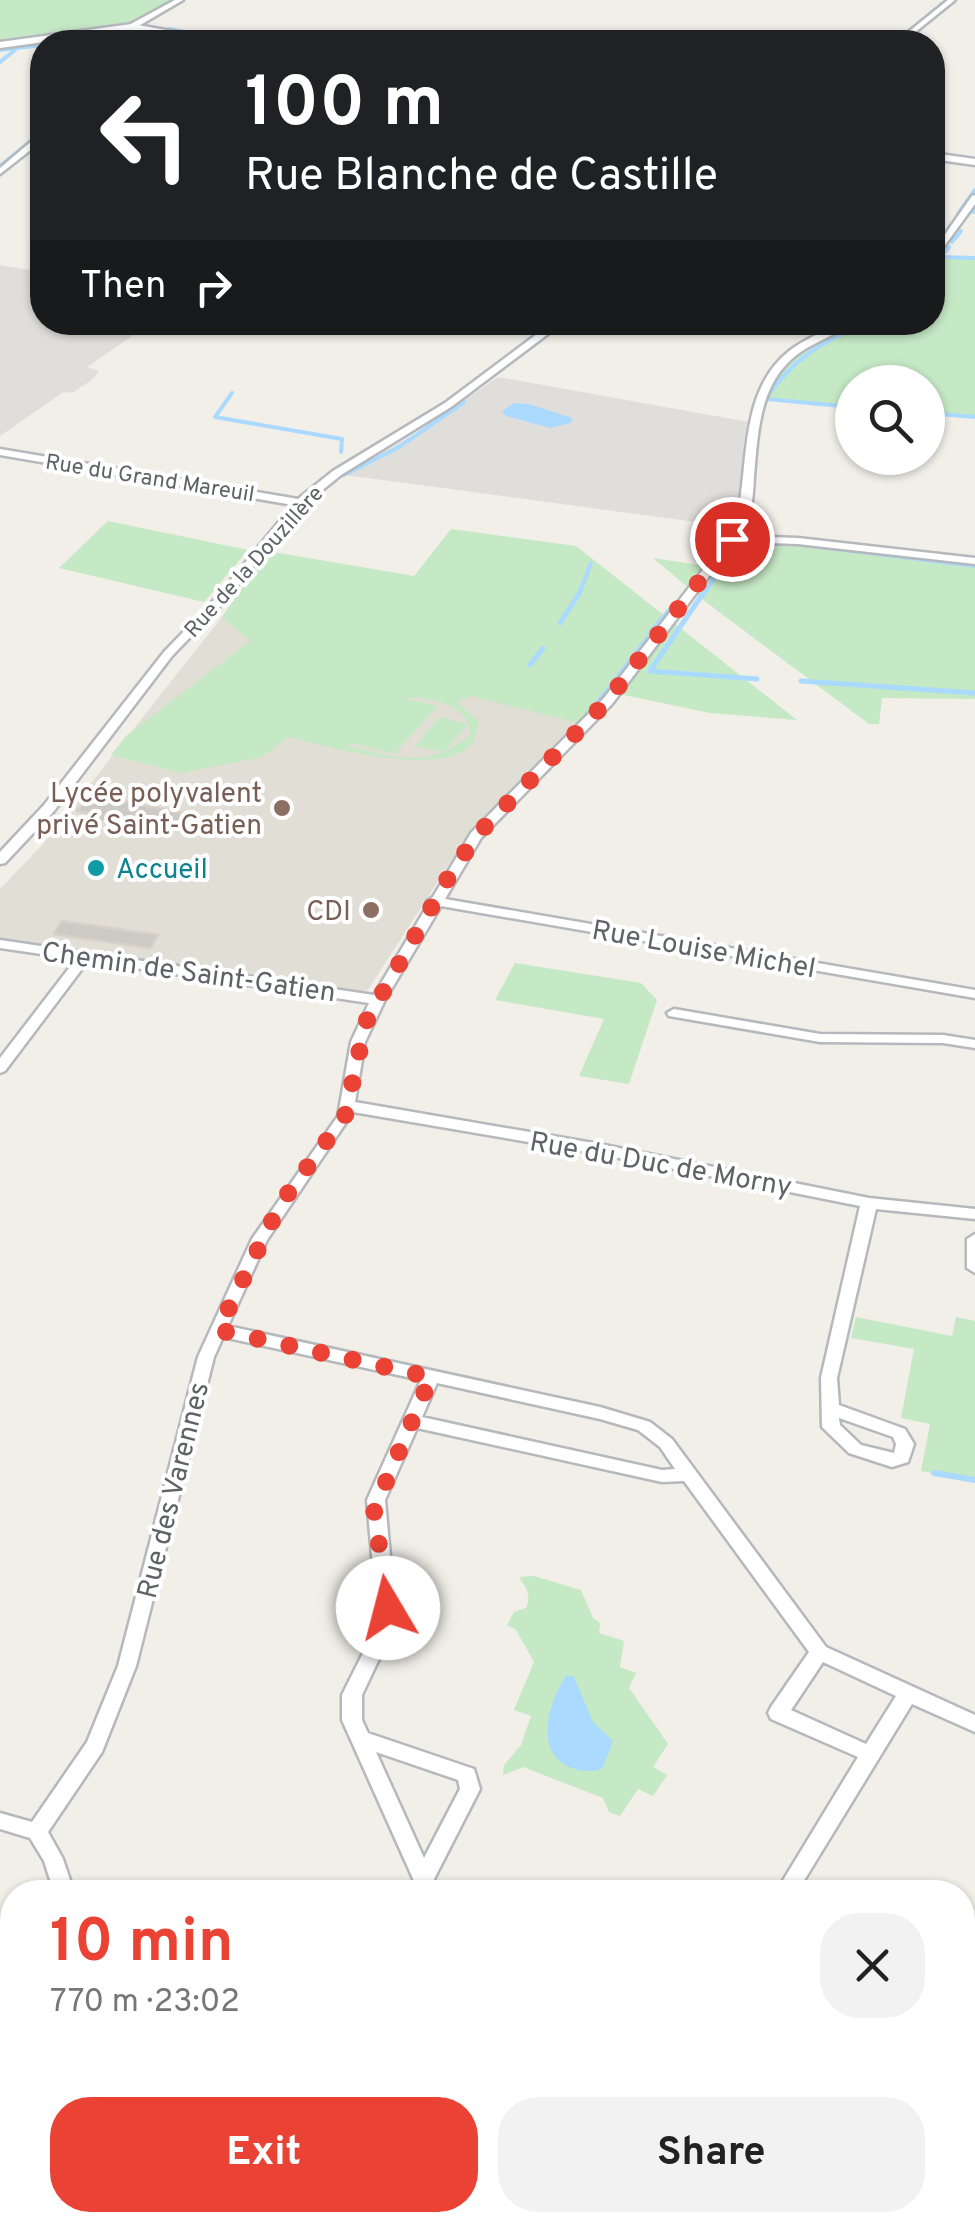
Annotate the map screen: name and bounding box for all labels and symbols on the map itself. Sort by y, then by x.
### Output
street label: Rue du Grand Mareuil [43,450,256,509]
street label: Rue de la Douzillère [180,481,330,644]
pin [690,497,775,582]
place label: Lycée polyvalent privé Saint-Gatien [36,777,262,845]
marker: Lycée polyvalent privé Saint-Gatien [271,797,293,819]
place label: Accueil [116,853,208,889]
marker: Accueil [85,857,107,879]
place label: CDI [306,895,351,931]
marker: CDI [360,899,382,921]
street label: Rue Louise Michel [589,914,818,988]
street label: Chemin de Saint-Gatien [39,936,338,1012]
street label: Rue du Duc de Morny [527,1125,794,1207]
street label: Rue des Varennes [131,1379,219,1603]
position arrow [336,1556,440,1660]

